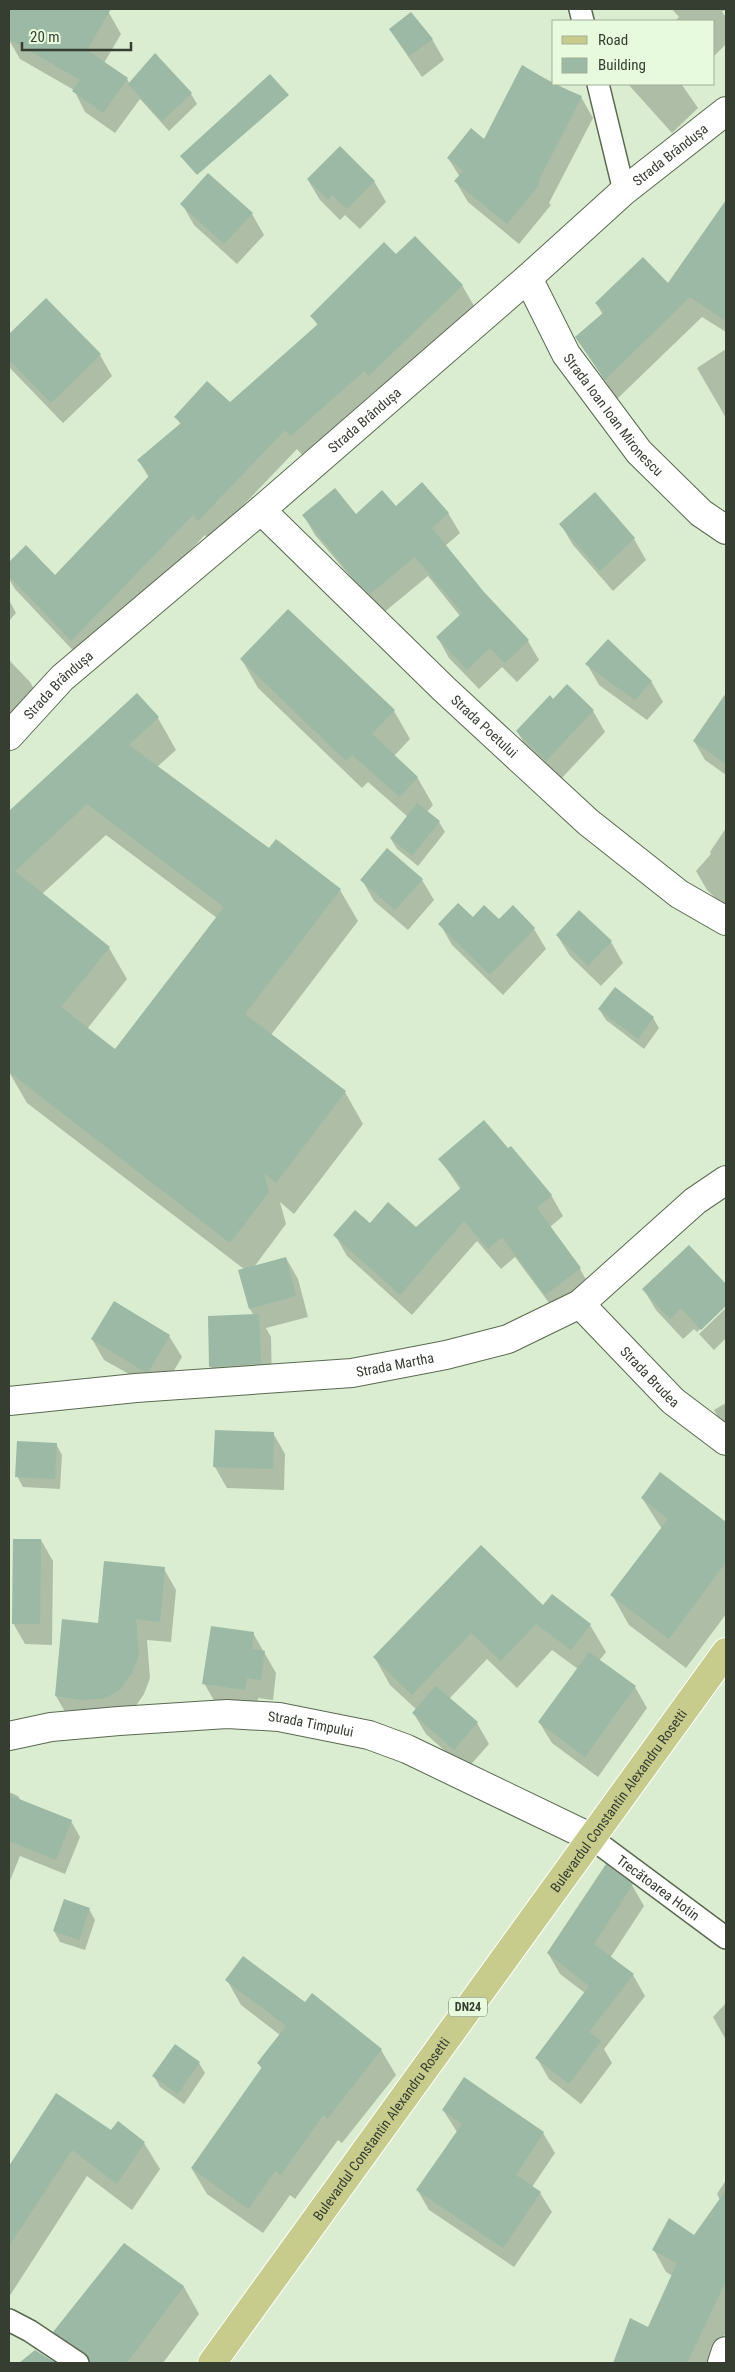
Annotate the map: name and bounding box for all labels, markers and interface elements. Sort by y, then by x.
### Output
scale bar [22,20,131,52]
legend [552,20,715,85]
text: 20 m [30,28,60,46]
text: Road [598,31,628,49]
text: Building [598,56,646,74]
street label: Strada Brândușa [629,120,711,189]
street label: Strada Ioan Ioan Mironescu [560,350,666,479]
street label: Strada Brândușa [325,384,404,456]
street label: Strada Brândușa [20,647,96,723]
street label: Strada Poetului [448,692,521,761]
street label: Strada Brudea [617,1343,682,1411]
street label: Strada Martha [355,1350,435,1380]
street label: Bulevardul Constantin Alexandru Rosetti [547,1706,690,1895]
street label: Strada Timpului [268,1708,355,1740]
street label: Trecătoarea Hotin [614,1852,703,1924]
road number: DN24 [449,1998,487,2016]
street label: Bulevardul Constantin Alexandru Rosetti [310,2034,453,2223]

